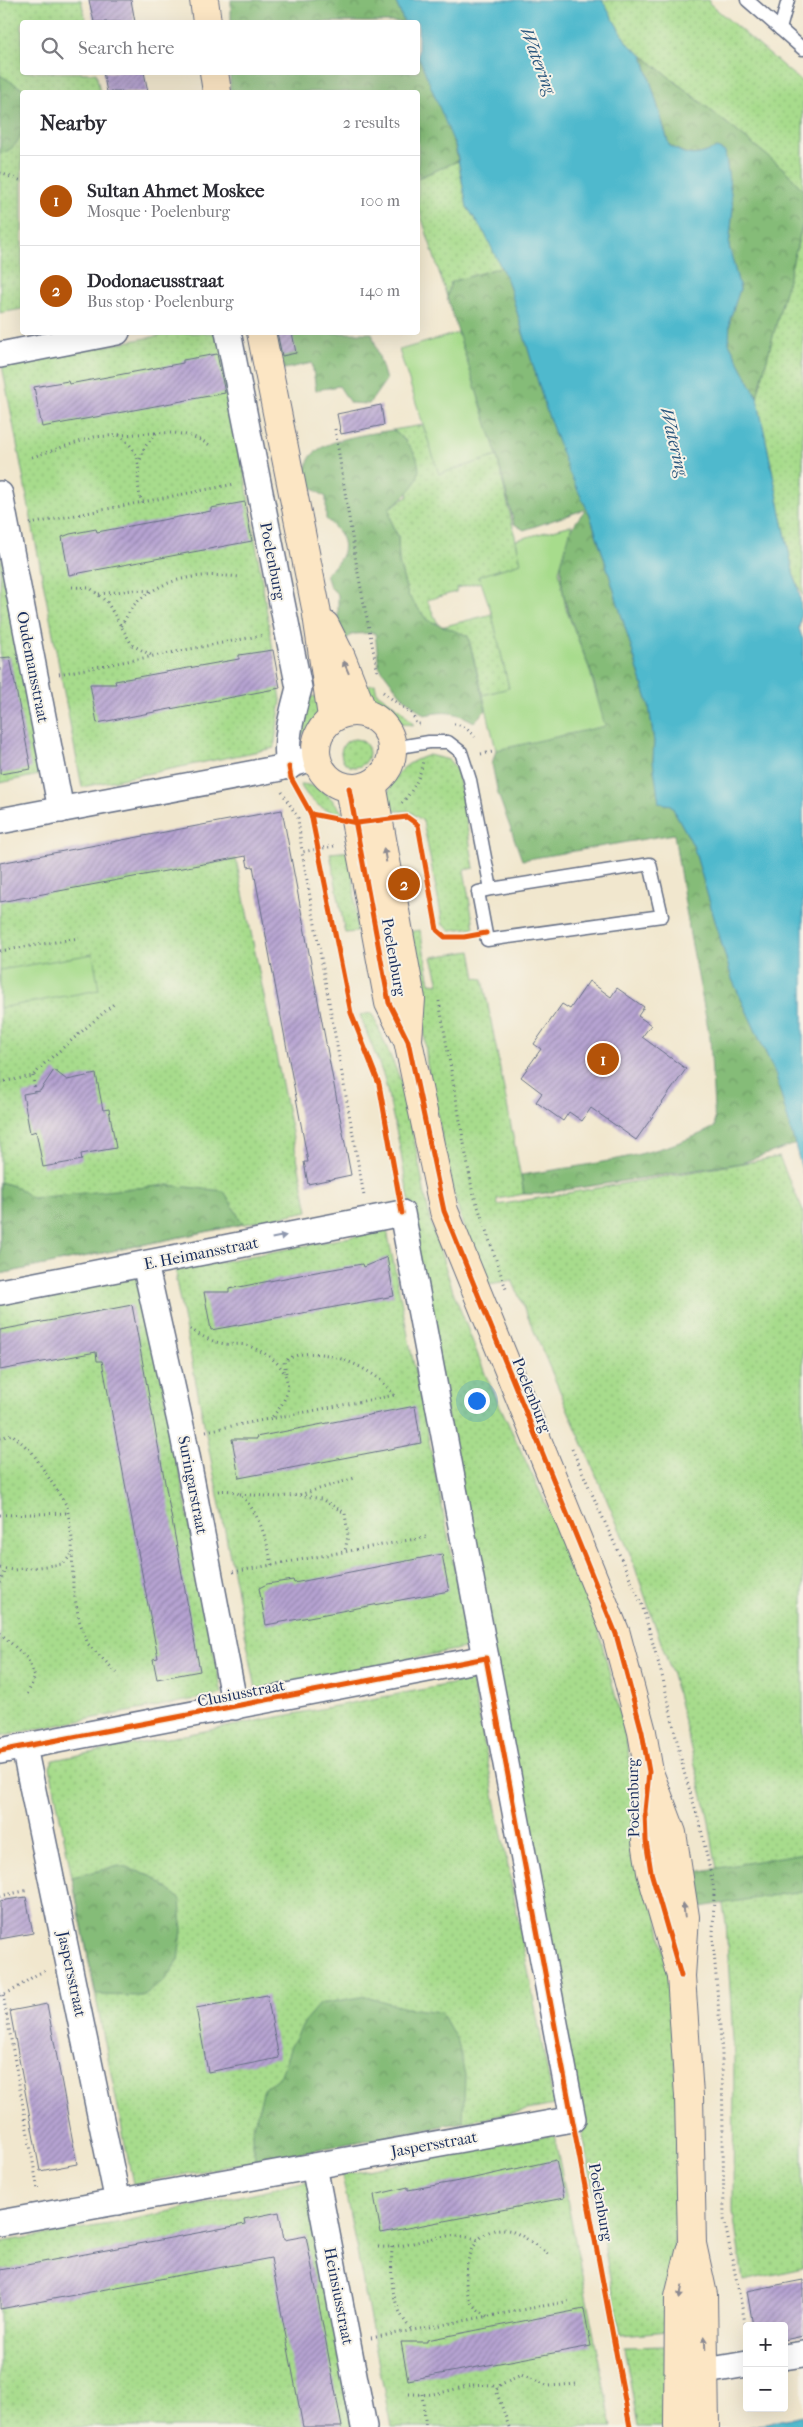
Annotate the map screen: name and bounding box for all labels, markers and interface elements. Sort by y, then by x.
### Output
search box [20,20,420,75]
water label: Watering [516,24,561,99]
icon: search [38,34,66,62]
text: Search here [78,37,174,59]
text: Nearby [40,111,106,135]
text: 2 results [343,113,400,132]
text: Sultan Ahmet Moskee [87,180,264,202]
text: 1 [53,191,59,210]
text: 100 m [360,191,400,210]
text: Mosque · Poelenburg [87,202,230,221]
text: Dodonaeusstraat [87,270,224,292]
text: 2 [52,281,60,300]
text: 140 m [359,281,400,300]
text: Bus stop · Poelenburg [87,292,234,311]
water label: Watering [655,405,693,480]
street label: Poelenburg [256,520,290,602]
street label: Oudemansstraat [13,610,53,725]
one-way arrow [341,660,349,674]
one-way arrow [381,847,389,863]
pin: 2 [388,865,420,903]
street label: Poelenburg [378,916,410,998]
pin: 1 [587,1040,619,1078]
street label: E. Heimansstraat [142,1233,260,1273]
one-way arrow [271,1233,287,1241]
street label: Poelenburg [508,1355,556,1436]
your location [464,1388,490,1414]
street label: Suringarstraat [174,1434,212,1536]
street label: Clusiusstraat [196,1675,287,1711]
street label: Poelenburg [623,1758,643,1838]
one-way arrow [680,1901,688,1917]
street label: Jaspersstraat [53,1927,90,2019]
street label: Jaspersstraat [387,2127,479,2161]
street label: Poelenburg [585,2161,617,2243]
street label: Heinsiusstraat [320,2246,358,2347]
one-way arrow [676,2284,684,2300]
map controls [743,2322,788,2412]
button: + [743,2322,788,2367]
one-way arrow [701,2335,709,2351]
button: − [743,2367,788,2412]

